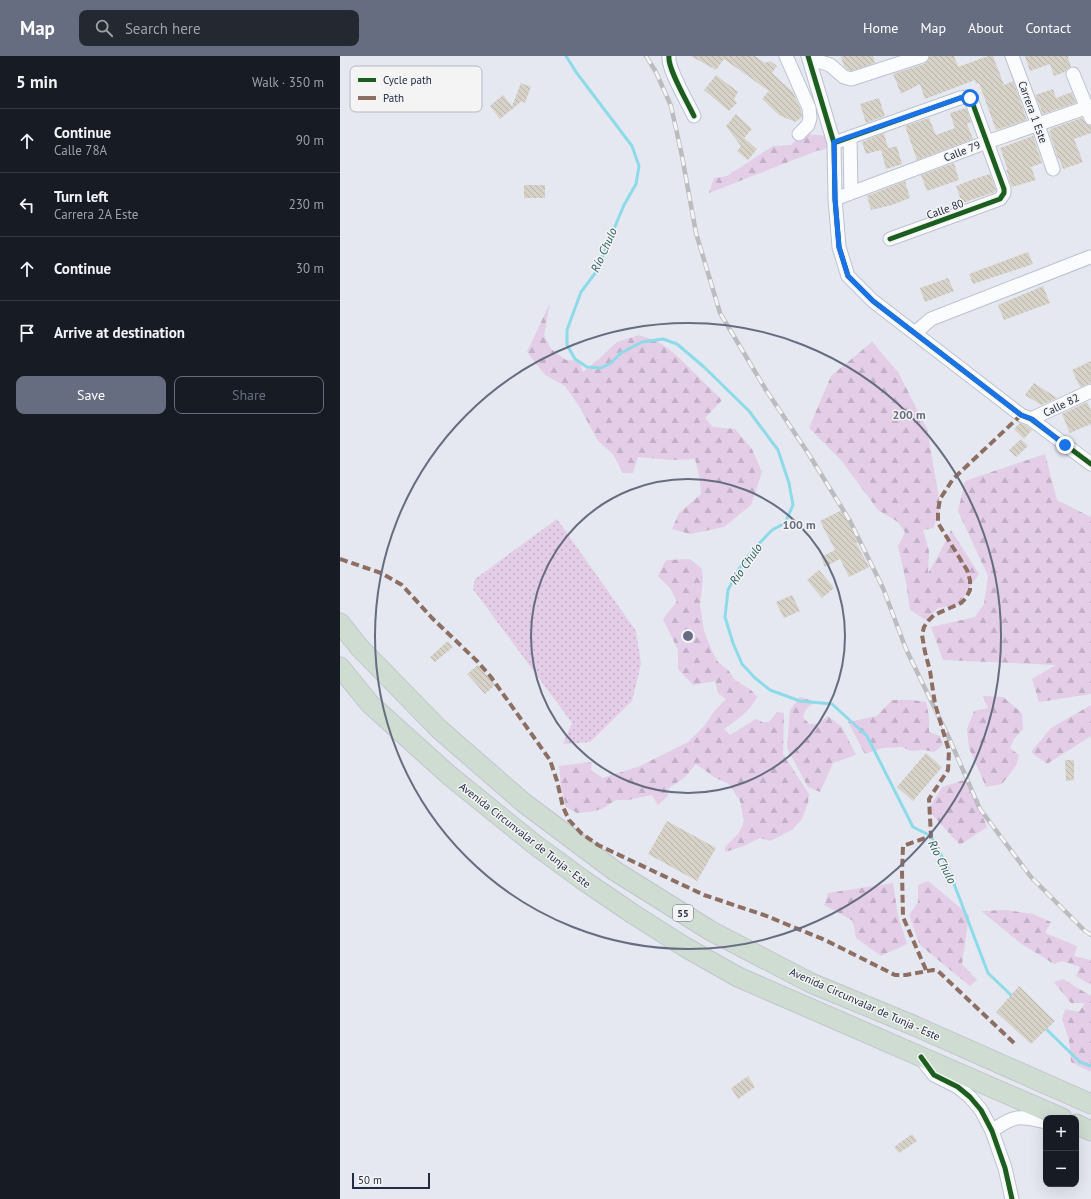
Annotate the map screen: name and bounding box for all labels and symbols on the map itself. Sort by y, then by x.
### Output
legend [350,66,482,112]
text: Cycle path [383,73,432,87]
street label: Carrera 1 Este [1015,79,1051,146]
route start [961,89,979,107]
text: Path [383,91,404,105]
street label: Calle 79 [942,138,982,164]
street label: Calle 80 [925,196,965,222]
water label: Río Chulo [587,225,620,274]
street label: Calle 82 [1041,390,1081,420]
text: 200 m [892,407,926,422]
route end [1056,436,1074,454]
text: 100 m [782,517,816,532]
water label: Río Chulo [726,540,765,587]
centre of rings [681,629,695,643]
street label: Avenida Circunvalar de Tunja - Este [456,779,594,891]
water label: Río Chulo [925,837,960,886]
road number: 55 [673,905,693,921]
street label: Avenida Circunvalar de Tunja - Este [788,964,943,1044]
scale bar [352,1171,430,1190]

